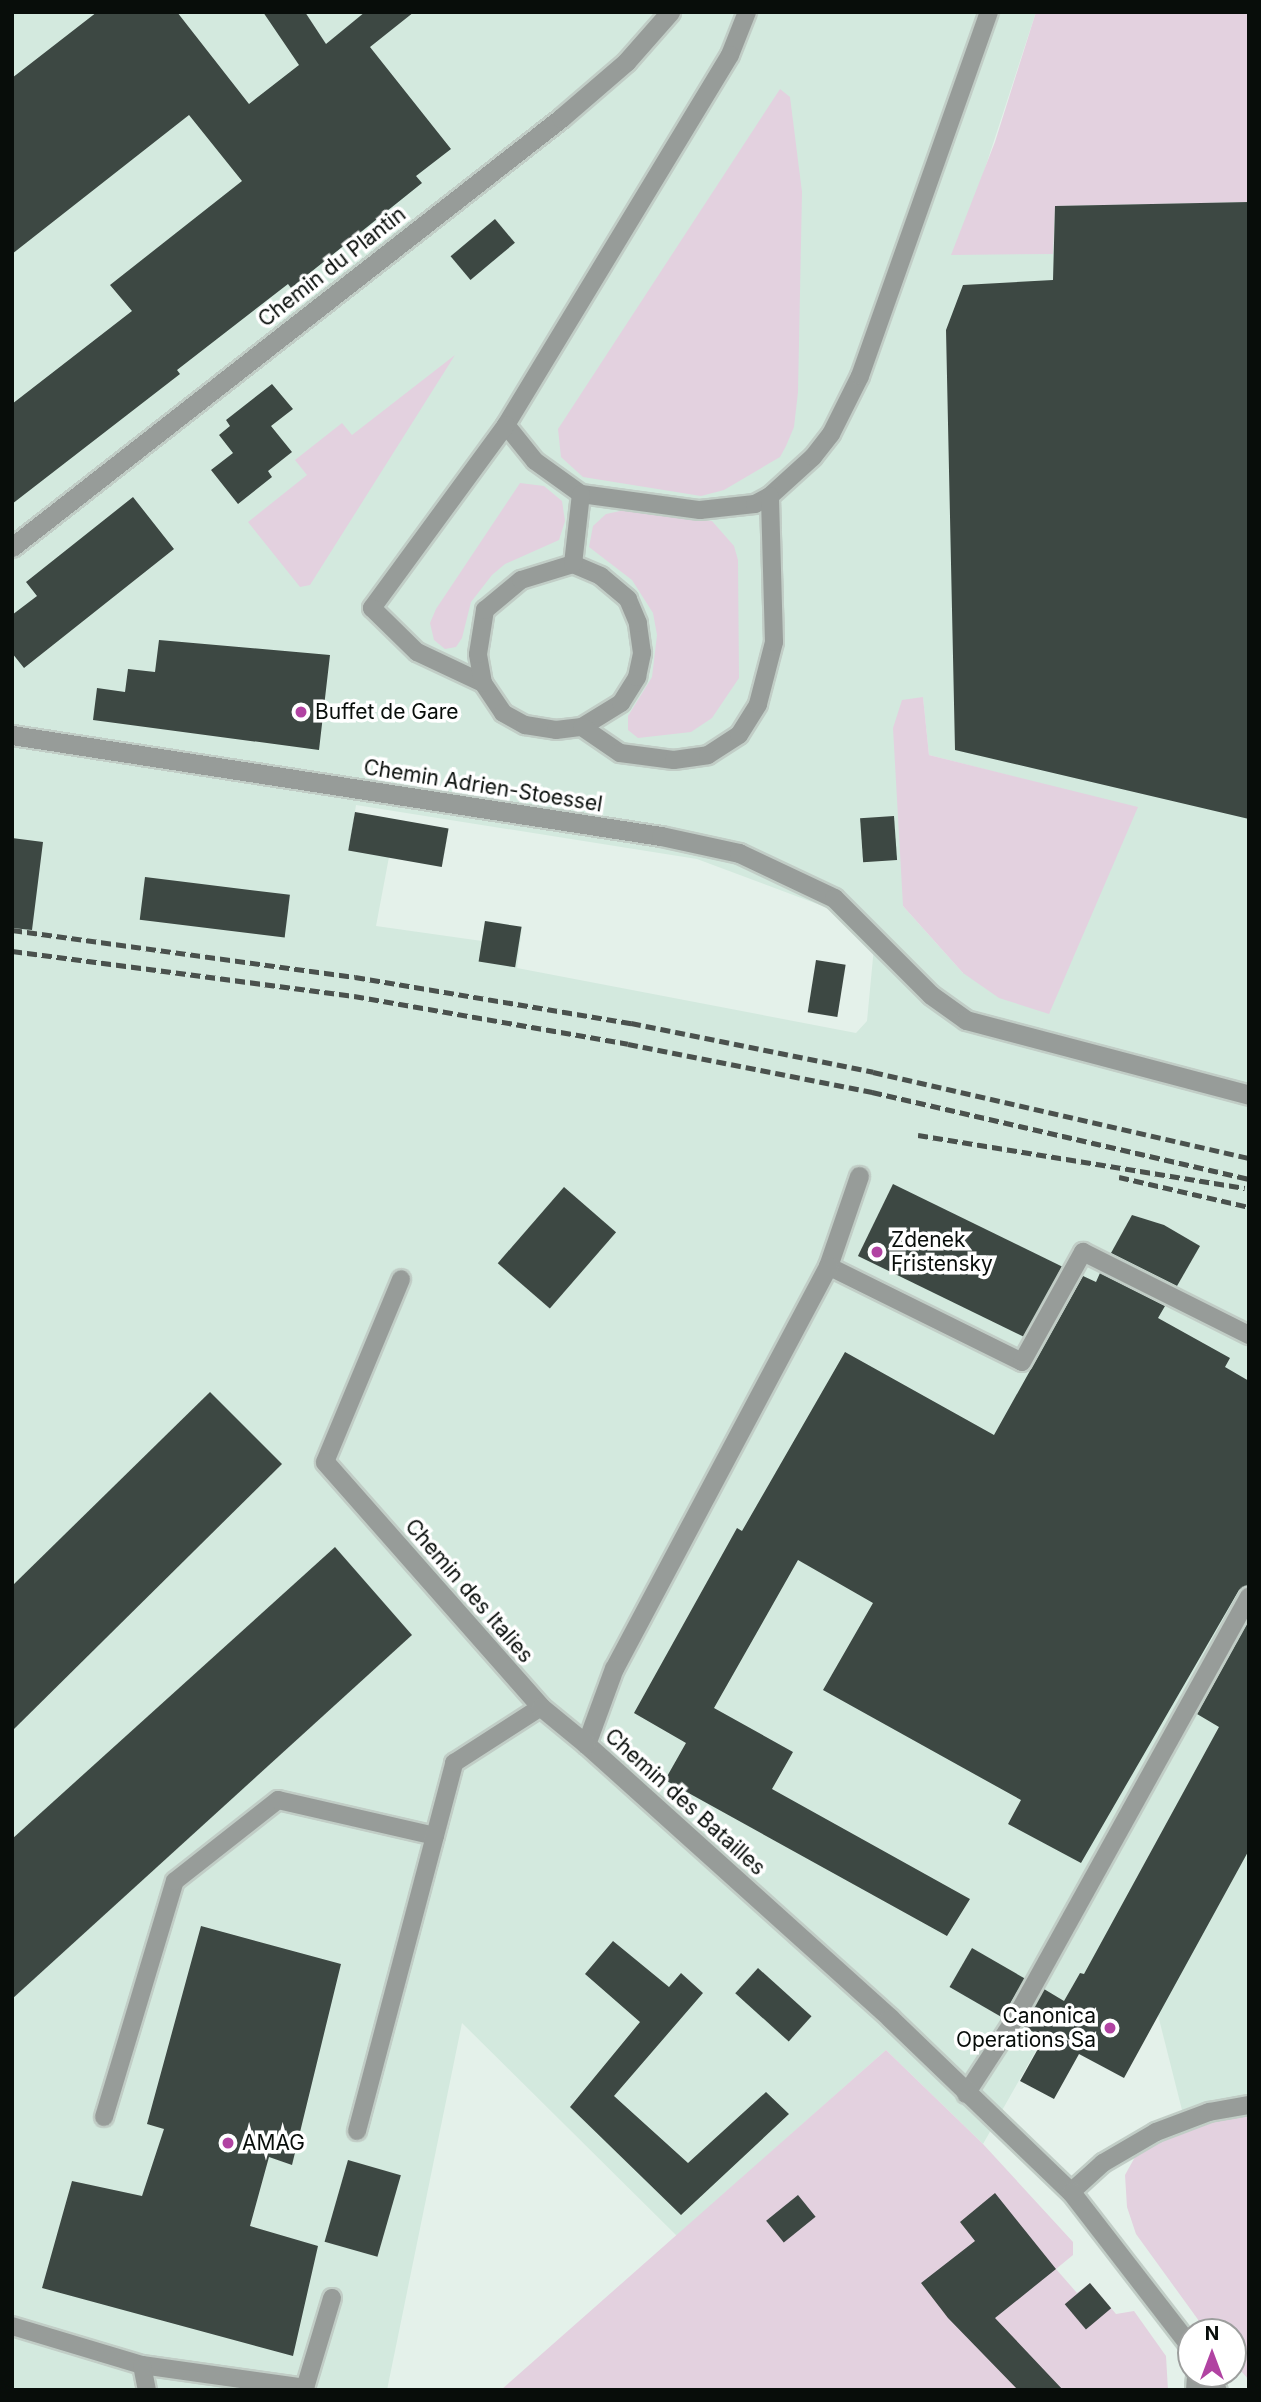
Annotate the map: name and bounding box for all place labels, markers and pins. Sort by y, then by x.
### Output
place label: Buffet de Gare [315,699,459,725]
marker: Buffet de Gare [293,704,309,720]
place label: Zdenek Fristensky [891,1227,993,1277]
marker: Zdenek Fristensky [869,1244,885,1260]
place label: Canonica Operations Sa [956,2003,1096,2053]
marker: Canonica Operations Sa [1102,2020,1118,2036]
place label: AMAG [242,2130,305,2156]
marker: AMAG [220,2135,236,2151]

